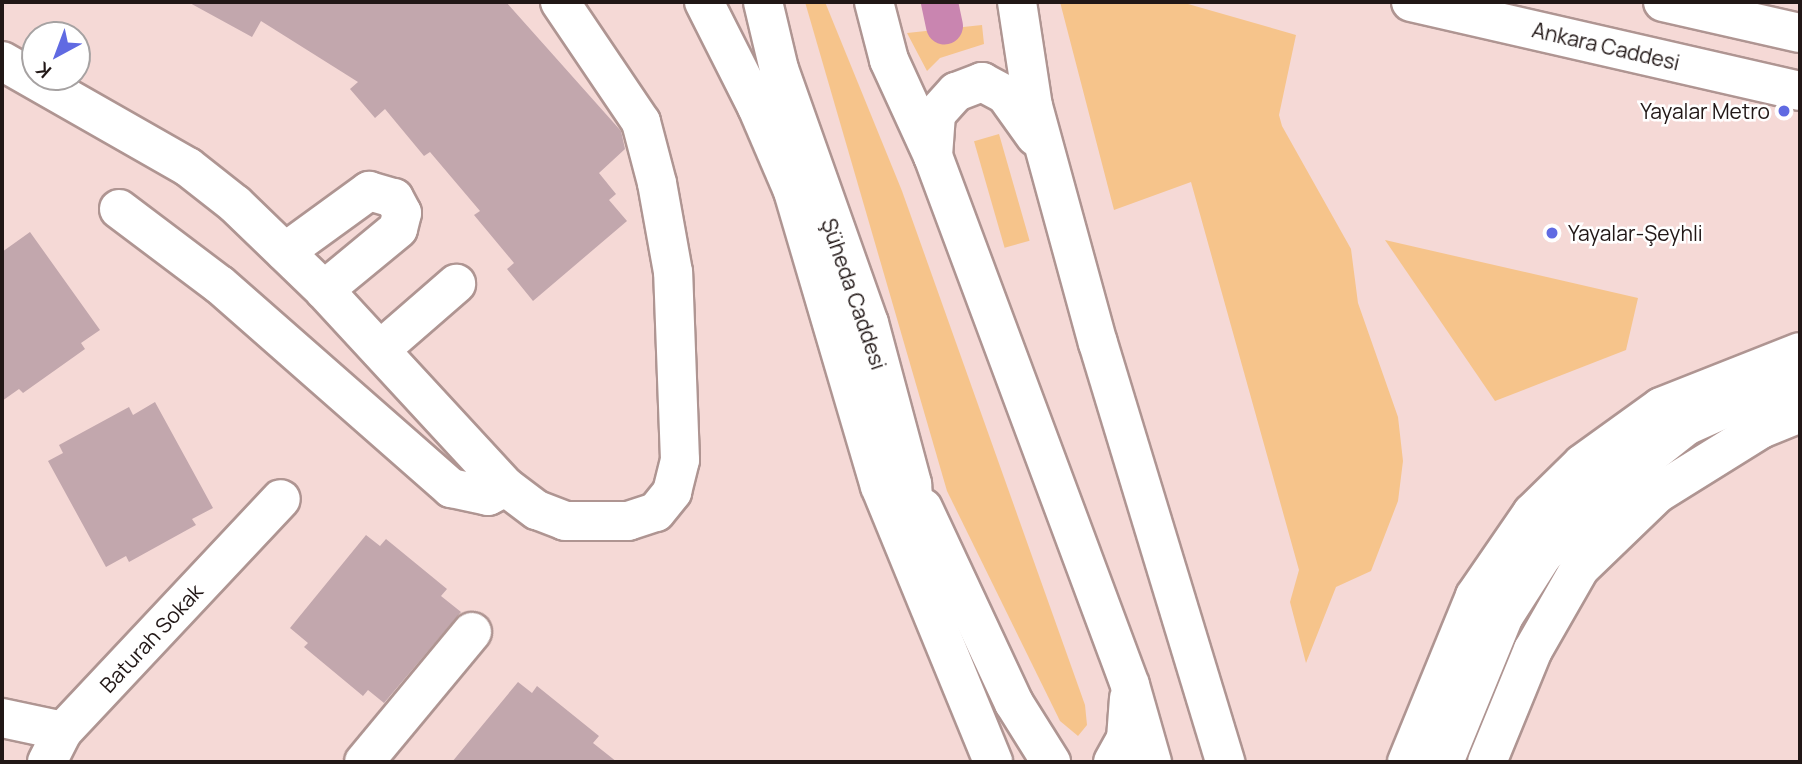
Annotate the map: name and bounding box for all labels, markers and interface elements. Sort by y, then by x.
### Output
street label: Ankara Caddesi [1530,17,1682,75]
north arrow [21,21,91,91]
text: K [30,56,57,84]
place label: Yayalar Metro [1640,98,1770,124]
marker: Yayalar Metro [1776,103,1792,119]
street label: Şüheda Caddesi [816,215,892,373]
place label: Yayalar-Şeyhli [1568,220,1703,246]
marker: Yayalar-Şeyhli [1542,223,1562,243]
street label: Baturah Sokak [94,579,208,697]

